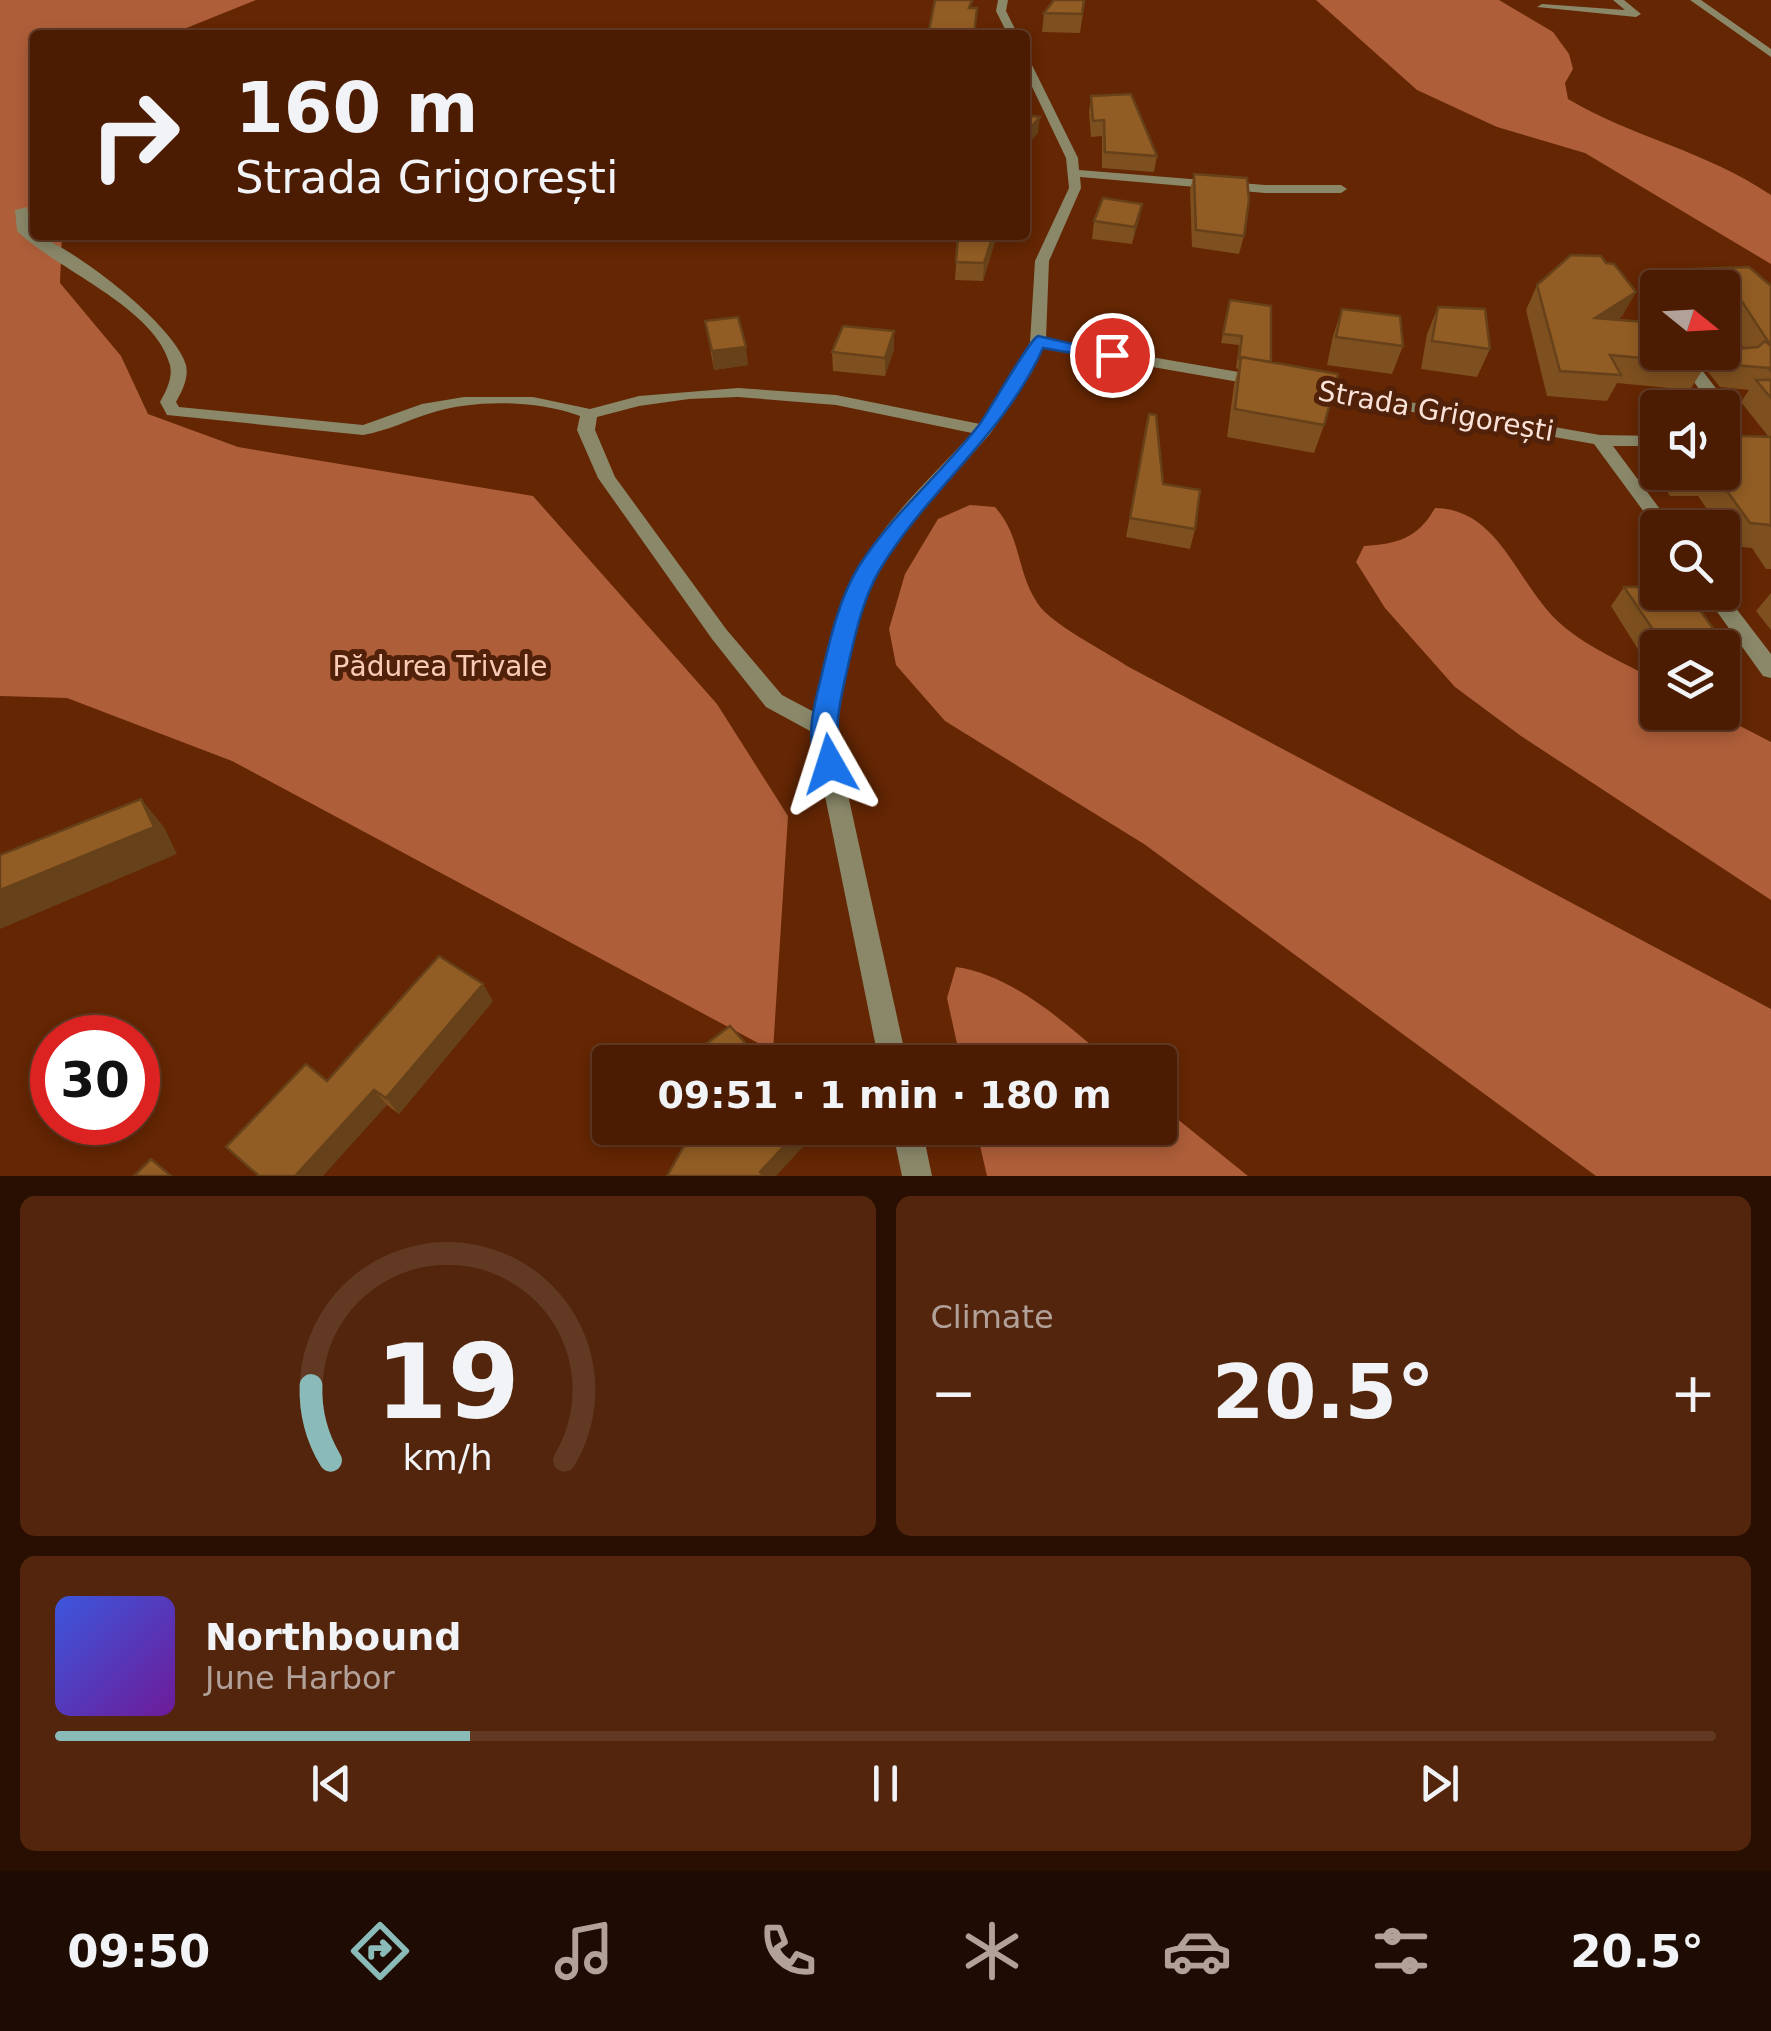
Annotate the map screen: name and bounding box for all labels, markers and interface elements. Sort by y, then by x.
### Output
text: 160 m [235,67,478,149]
icon: right [70,70,200,200]
text: Strada Grigorești [235,151,619,204]
north arrow [1640,270,1740,370]
map controls [1640,270,1740,730]
pin [1070,313,1155,398]
icon: arrive [1085,328,1140,383]
street label: Strada Grigorești [1316,374,1556,448]
button: sound [1640,390,1740,490]
button: search [1640,510,1740,610]
button: layers [1640,630,1740,730]
park label: Pădurea Trivale [333,650,547,683]
position arrow [778,712,882,816]
speed limit sign: 30 [30,1015,160,1145]
text: 09:51 · 1 min · 180 m [657,1073,1112,1117]
text: Climate [931,1298,1054,1336]
text: 19 [375,1321,520,1443]
text: 20.5° [1212,1348,1435,1436]
text: − [931,1361,977,1425]
text: + [1670,1361,1716,1425]
text: km/h [403,1437,493,1478]
text: Northbound [205,1615,461,1659]
text: June Harbor [205,1659,395,1697]
icon: previous [304,1756,359,1811]
icon: pause [858,1756,913,1811]
icon: next [1412,1756,1467,1811]
icon: directions [345,1916,415,1986]
icon: music [549,1916,619,1986]
icon: phone [753,1916,823,1986]
icon: climate [957,1916,1027,1986]
icon: car [1162,1916,1232,1986]
icon: filters [1366,1916,1436,1986]
text: 09:50 [67,1925,210,1978]
text: 20.5° [1570,1925,1704,1978]

